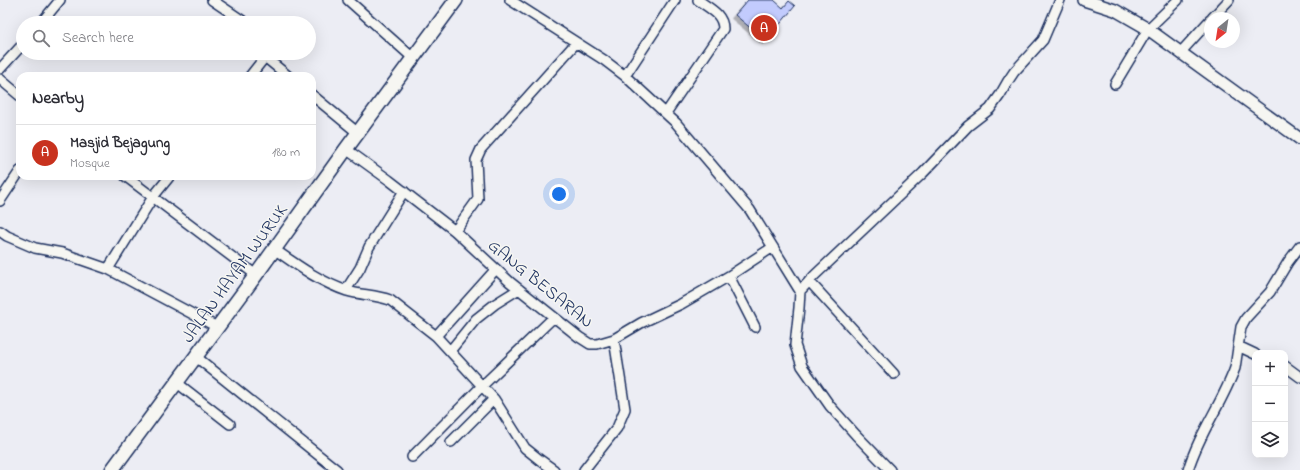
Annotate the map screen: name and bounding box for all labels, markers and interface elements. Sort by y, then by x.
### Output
north arrow [1204,12,1240,48]
pin: A [751,13,777,43]
search box [16,16,316,60]
icon: search [30,27,52,49]
text: Search here [62,27,134,49]
text: Nearby [32,86,84,111]
text: Masjid Bejagung [70,132,170,154]
text: A [41,143,49,162]
text: 180 m [272,143,300,162]
text: Mosque [70,154,110,173]
your location [549,184,569,204]
street label: JALAN HAYAM WURUK [176,199,295,349]
street label: GANG BESARAN [481,234,598,335]
map controls [1252,350,1288,458]
button: + [1252,350,1288,386]
button: − [1252,386,1288,422]
button: layers [1252,422,1288,458]

